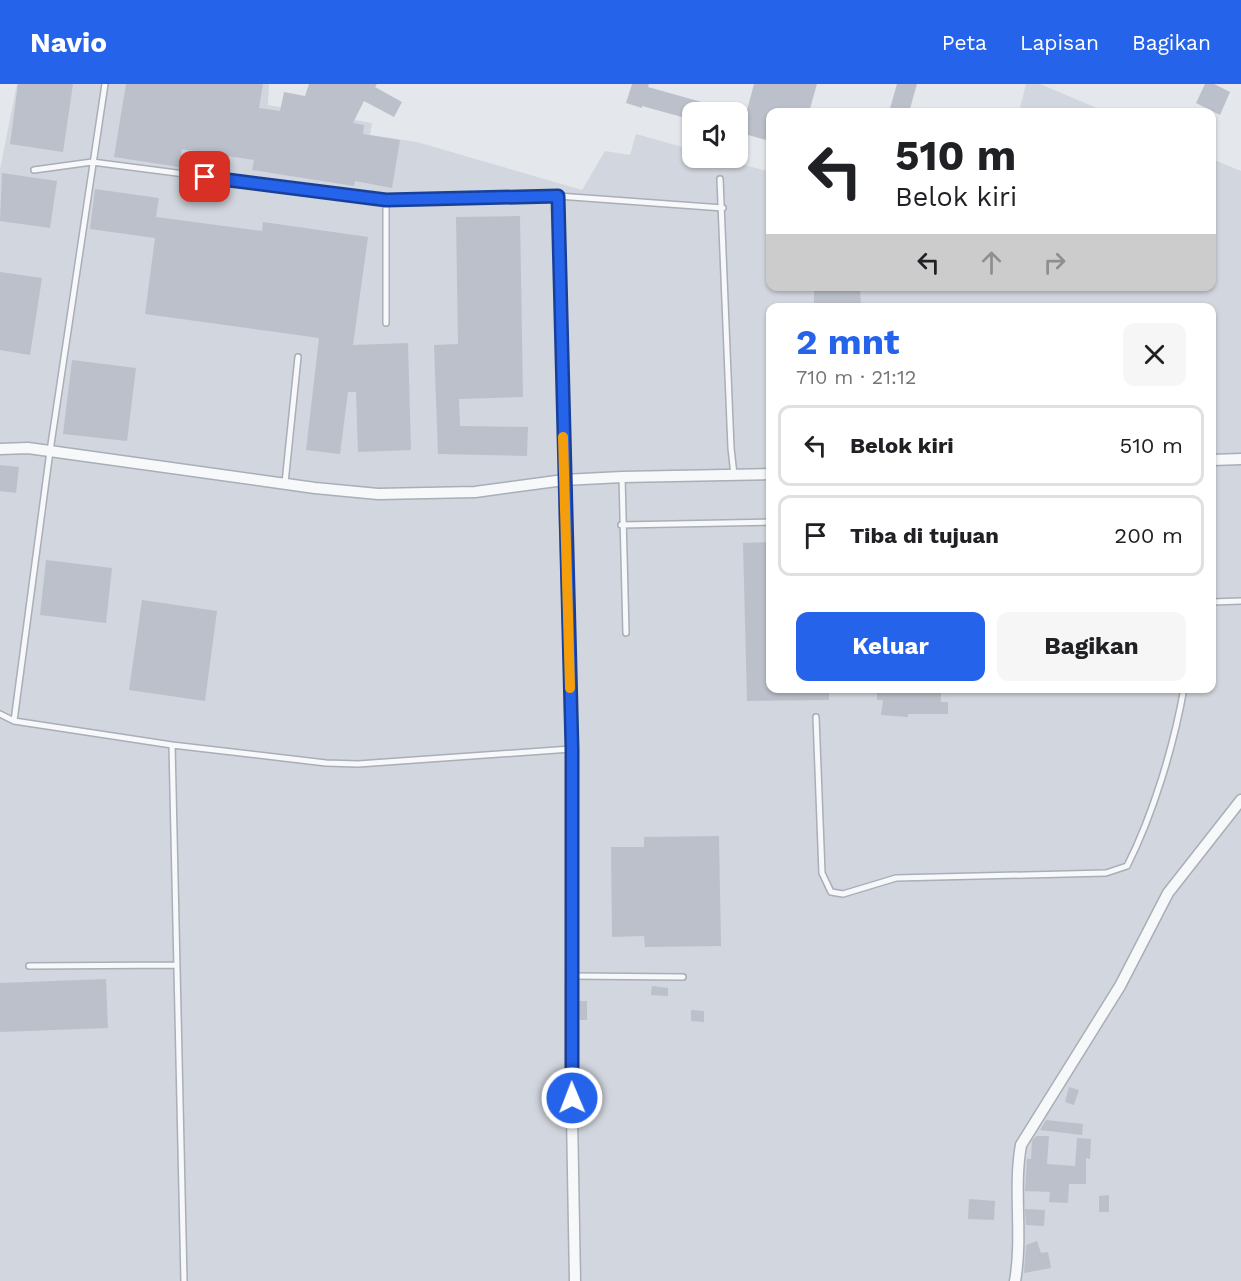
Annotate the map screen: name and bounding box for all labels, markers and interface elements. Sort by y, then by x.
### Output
text: Navio [30,26,107,59]
text: Peta [942,30,987,55]
text: Lapisan [1020,30,1099,55]
text: Bagikan [1132,30,1211,55]
map controls [682,102,748,168]
button: sound [682,102,748,168]
text: 510 m [895,131,1016,180]
icon: left [796,132,874,210]
pin [179,151,230,202]
icon: arrive [188,160,221,193]
text: Belok kiri [895,181,1017,213]
icon: left [912,246,945,279]
icon: ahead [975,246,1008,279]
icon: right [1038,246,1071,279]
text: 2 mnt [796,321,900,363]
button: close [1123,323,1186,386]
text: 710 m · 21:12 [796,365,916,389]
icon: left [799,429,832,462]
text: Belok kiri [850,433,954,458]
text: 510 m [1119,433,1183,458]
icon: arrive [799,519,832,552]
text: Tiba di tujuan [850,523,999,548]
text: 200 m [1114,523,1183,548]
button: Keluar [796,612,985,681]
button: Bagikan [997,612,1186,681]
position arrow [540,1066,604,1130]

